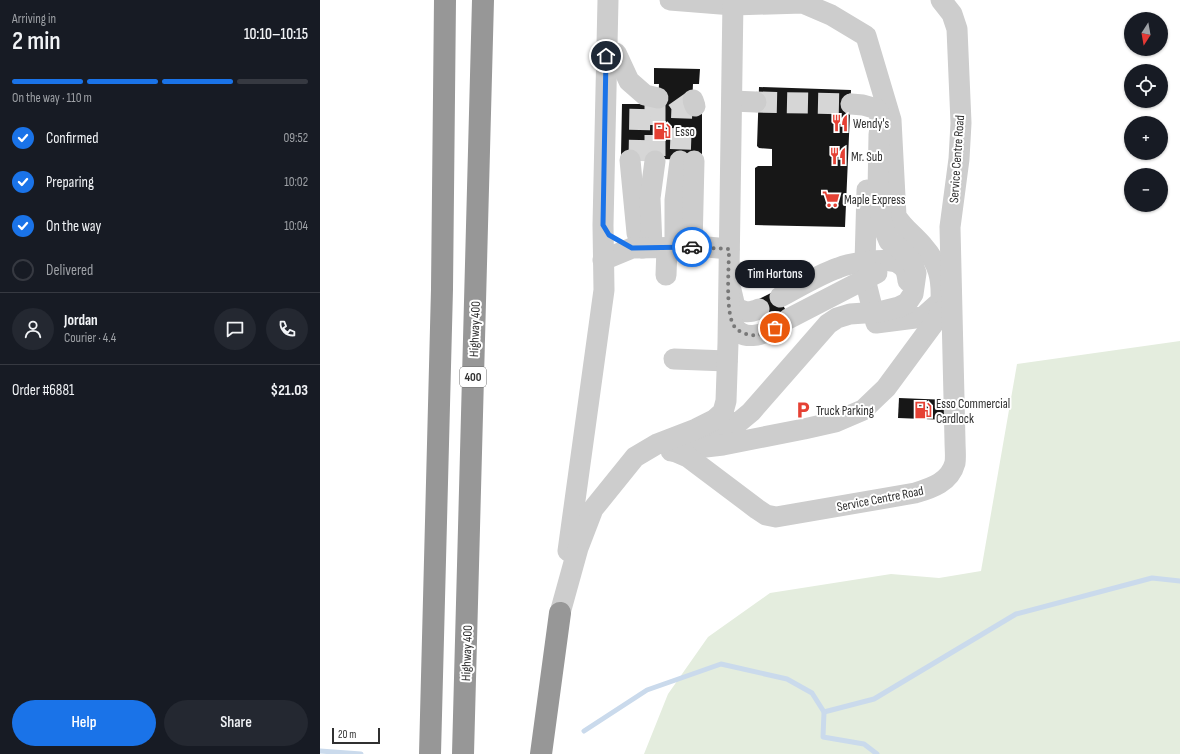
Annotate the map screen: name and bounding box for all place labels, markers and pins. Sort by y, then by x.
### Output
pin [589,39,623,73]
restaurant icon: Wendy's [830,113,850,133]
place label: Wendy's [853,116,890,132]
fuel station icon: Esso [652,121,672,141]
place label: Esso [675,124,695,140]
restaurant icon: Mr. Sub [828,146,848,166]
place label: Mr. Sub [851,149,883,165]
supermarket icon: Maple Express [821,189,841,209]
place label: Maple Express [844,192,906,208]
callout: Tim Hortons [735,260,815,288]
pin [758,311,792,345]
place label: Esso Commercial Cardlock [936,396,1010,427]
parking icon: Truck Parking [793,400,813,420]
fuel station icon: Esso Commercial Cardlock [913,400,933,420]
place label: Truck Parking [816,403,874,419]

